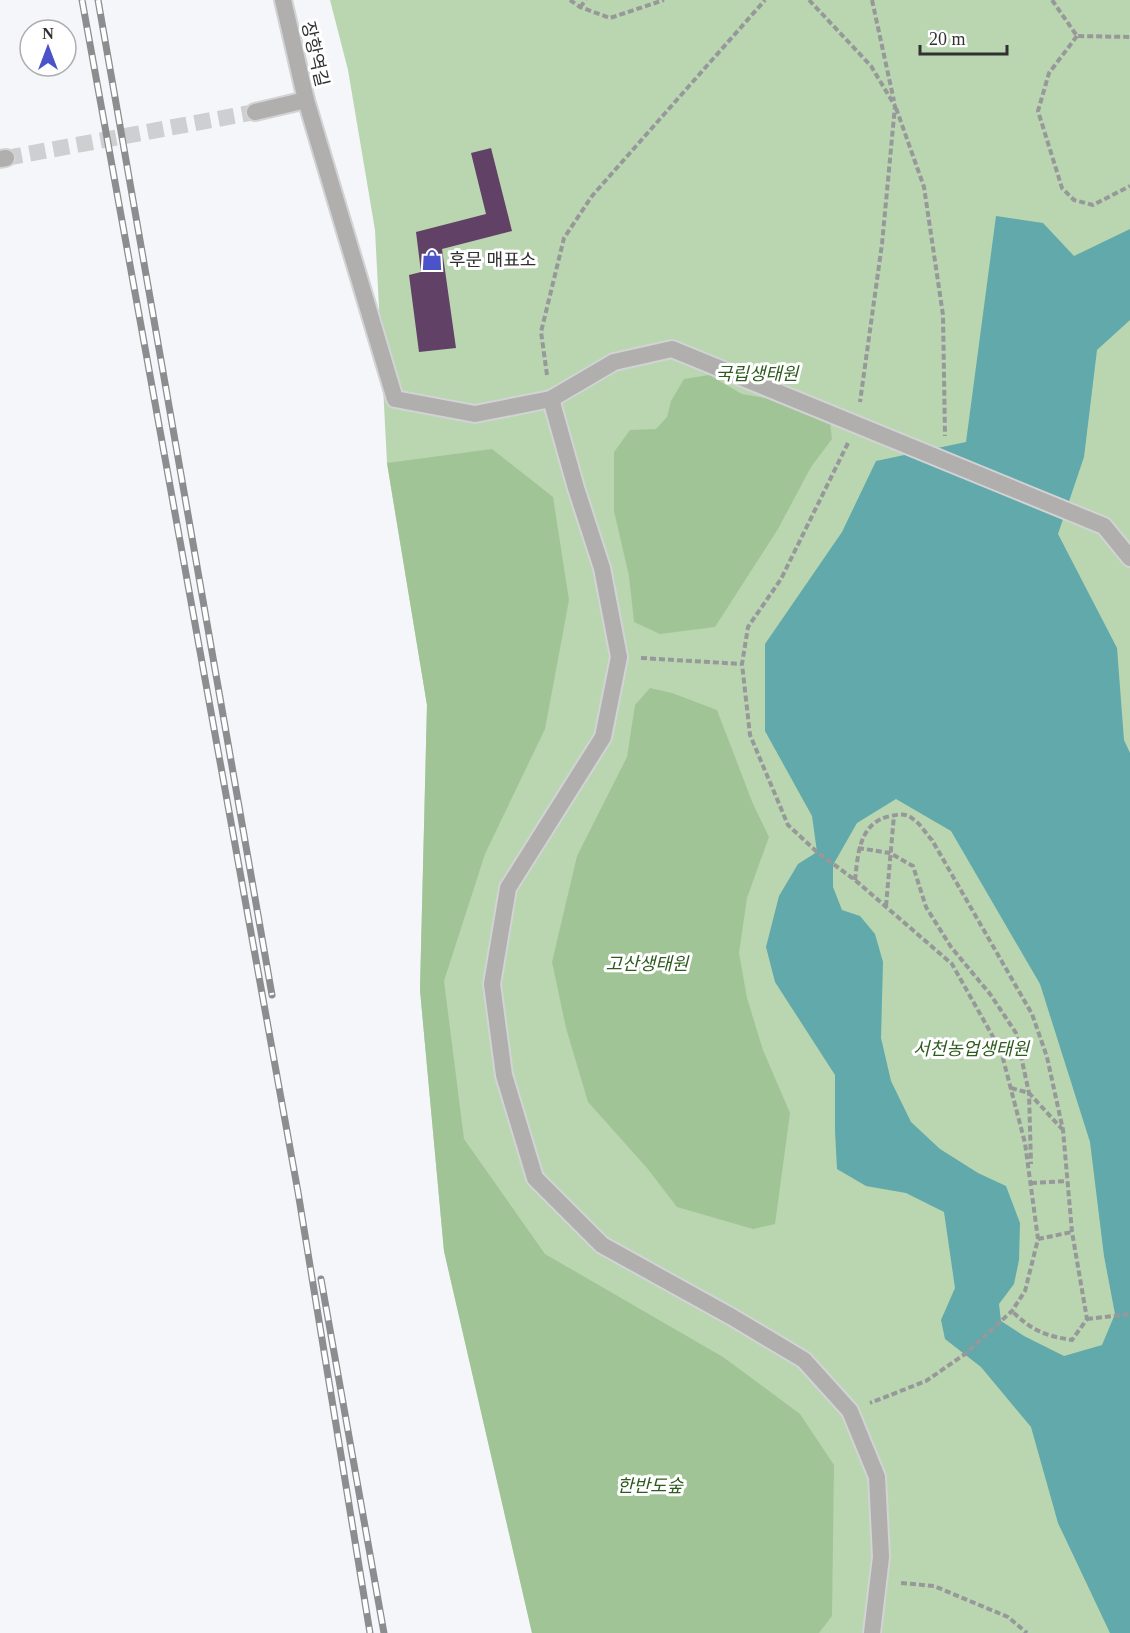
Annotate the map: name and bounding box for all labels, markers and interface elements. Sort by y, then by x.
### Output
north arrow [18,18,78,78]
scale bar [920,18,1007,56]
street label: 장항역길 [298,19,332,89]
text: N [42,25,54,42]
text: 20 m [929,29,966,49]
shop icon: 후문 매표소 [420,248,444,272]
place label: 후문 매표소 [449,250,536,270]
park label: 국립생태원 [716,364,800,384]
park label: 고산생태원 [606,954,690,974]
park label: 서천농업생태원 [913,1039,1030,1059]
park label: 한반도숲 [617,1476,685,1496]

